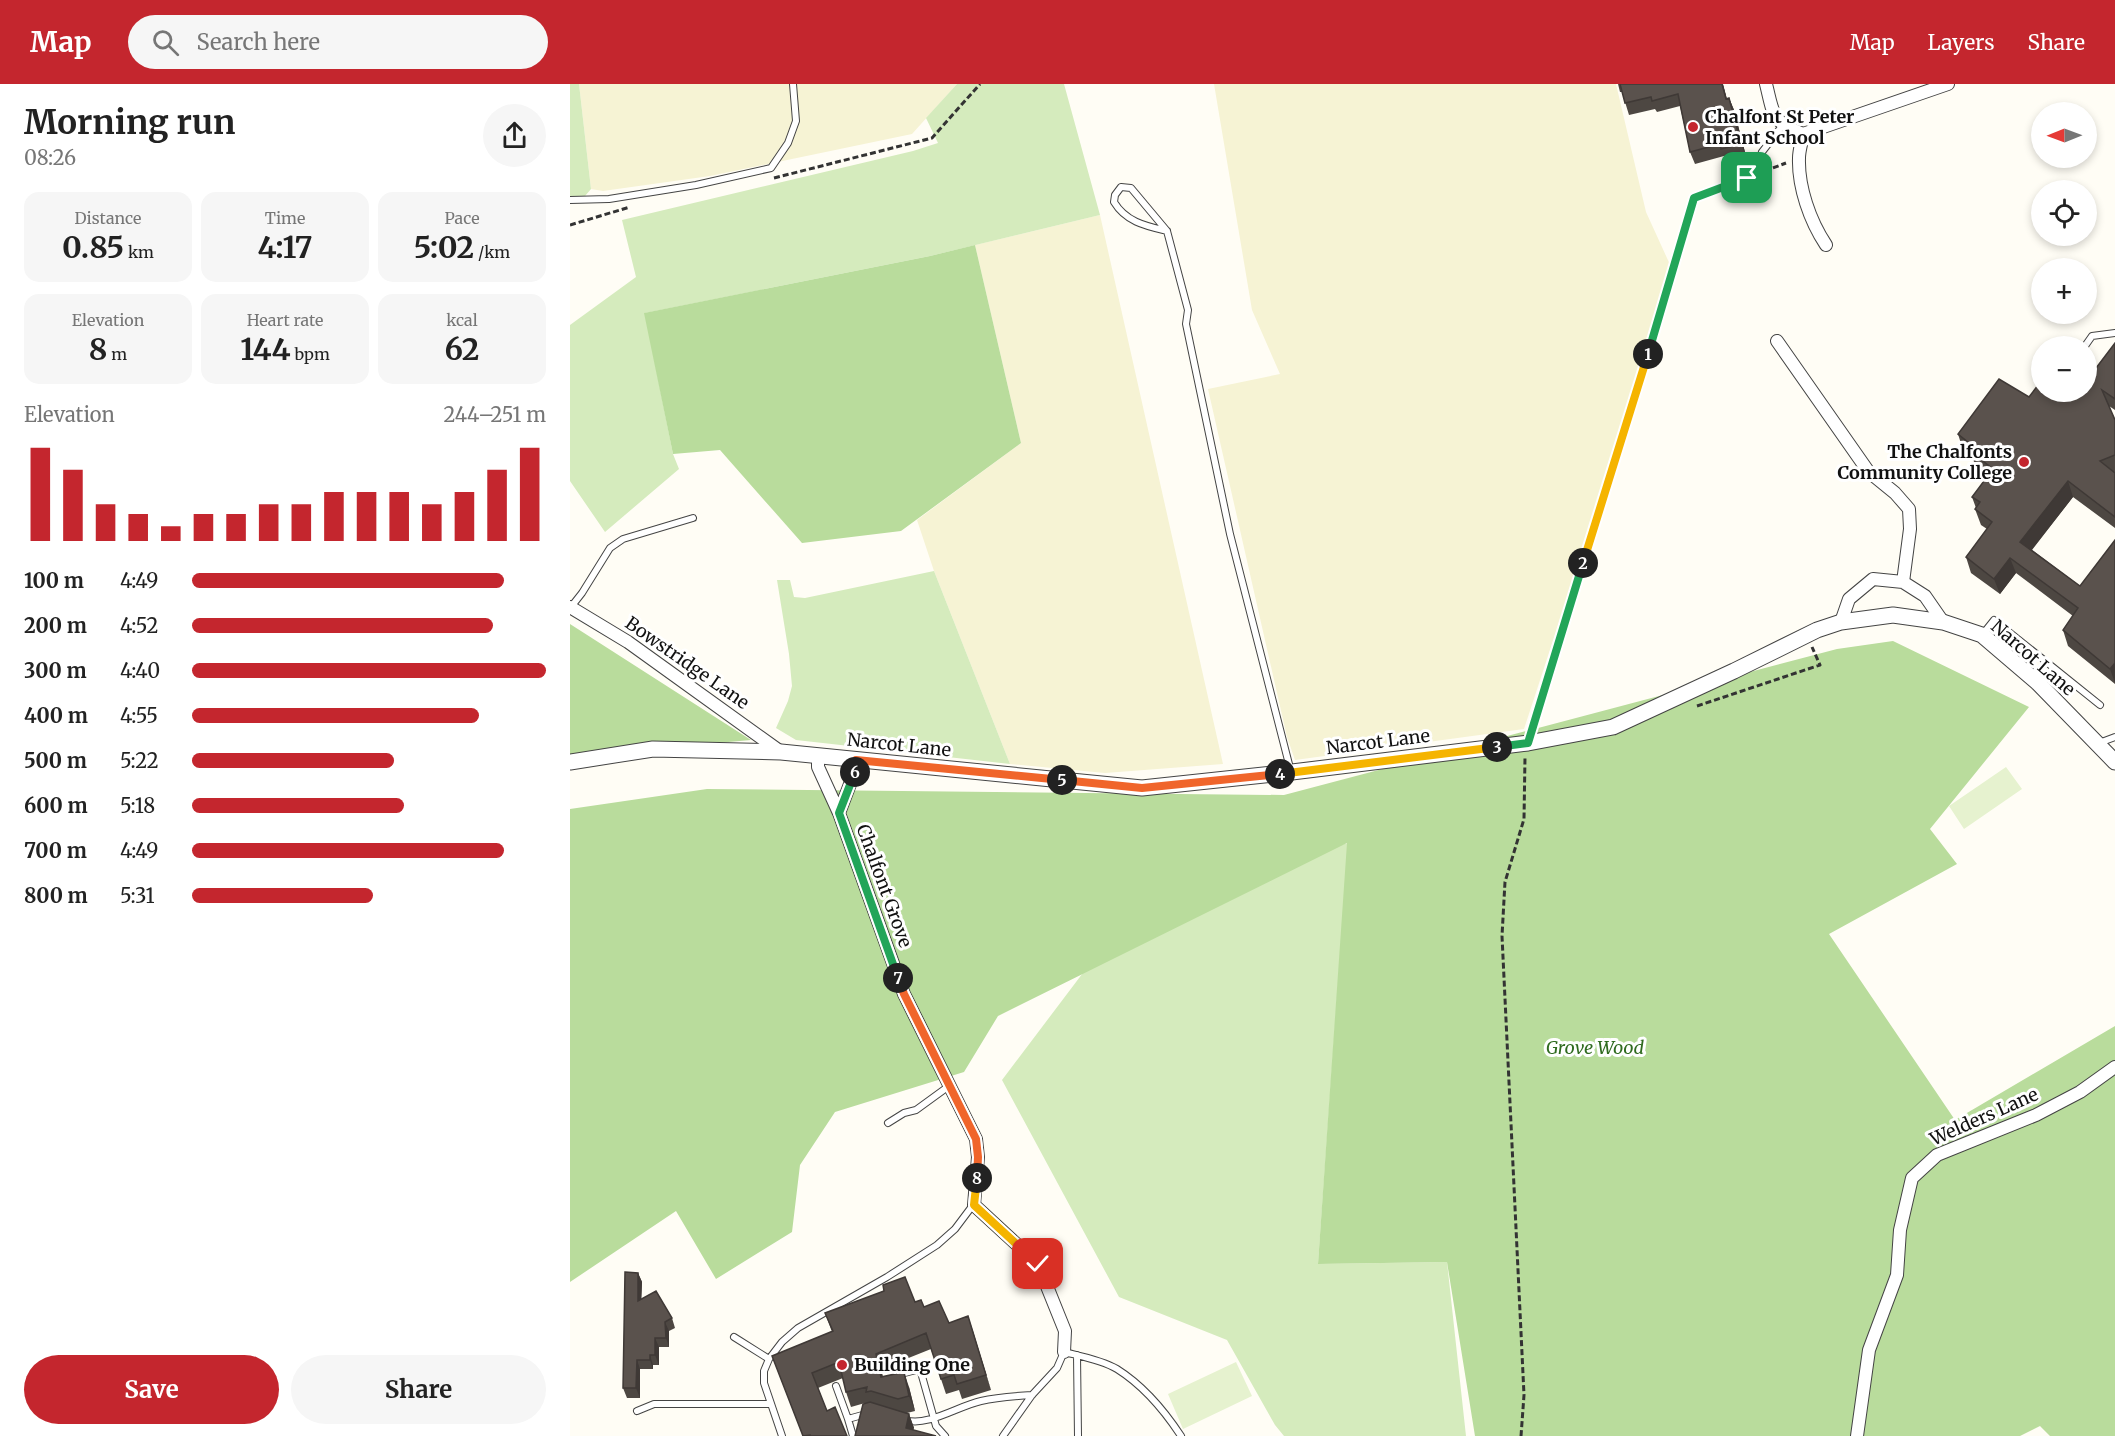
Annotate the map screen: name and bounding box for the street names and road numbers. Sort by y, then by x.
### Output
street label: Bowstridge Lane [621,611,754,714]
street label: Narcot Lane [1986,615,2080,701]
street label: Narcot Lane [1325,724,1431,759]
street label: Narcot Lane [846,728,952,761]
street label: Chalfont Grove [852,821,917,950]
street label: Welders Lane [1925,1082,2042,1151]

